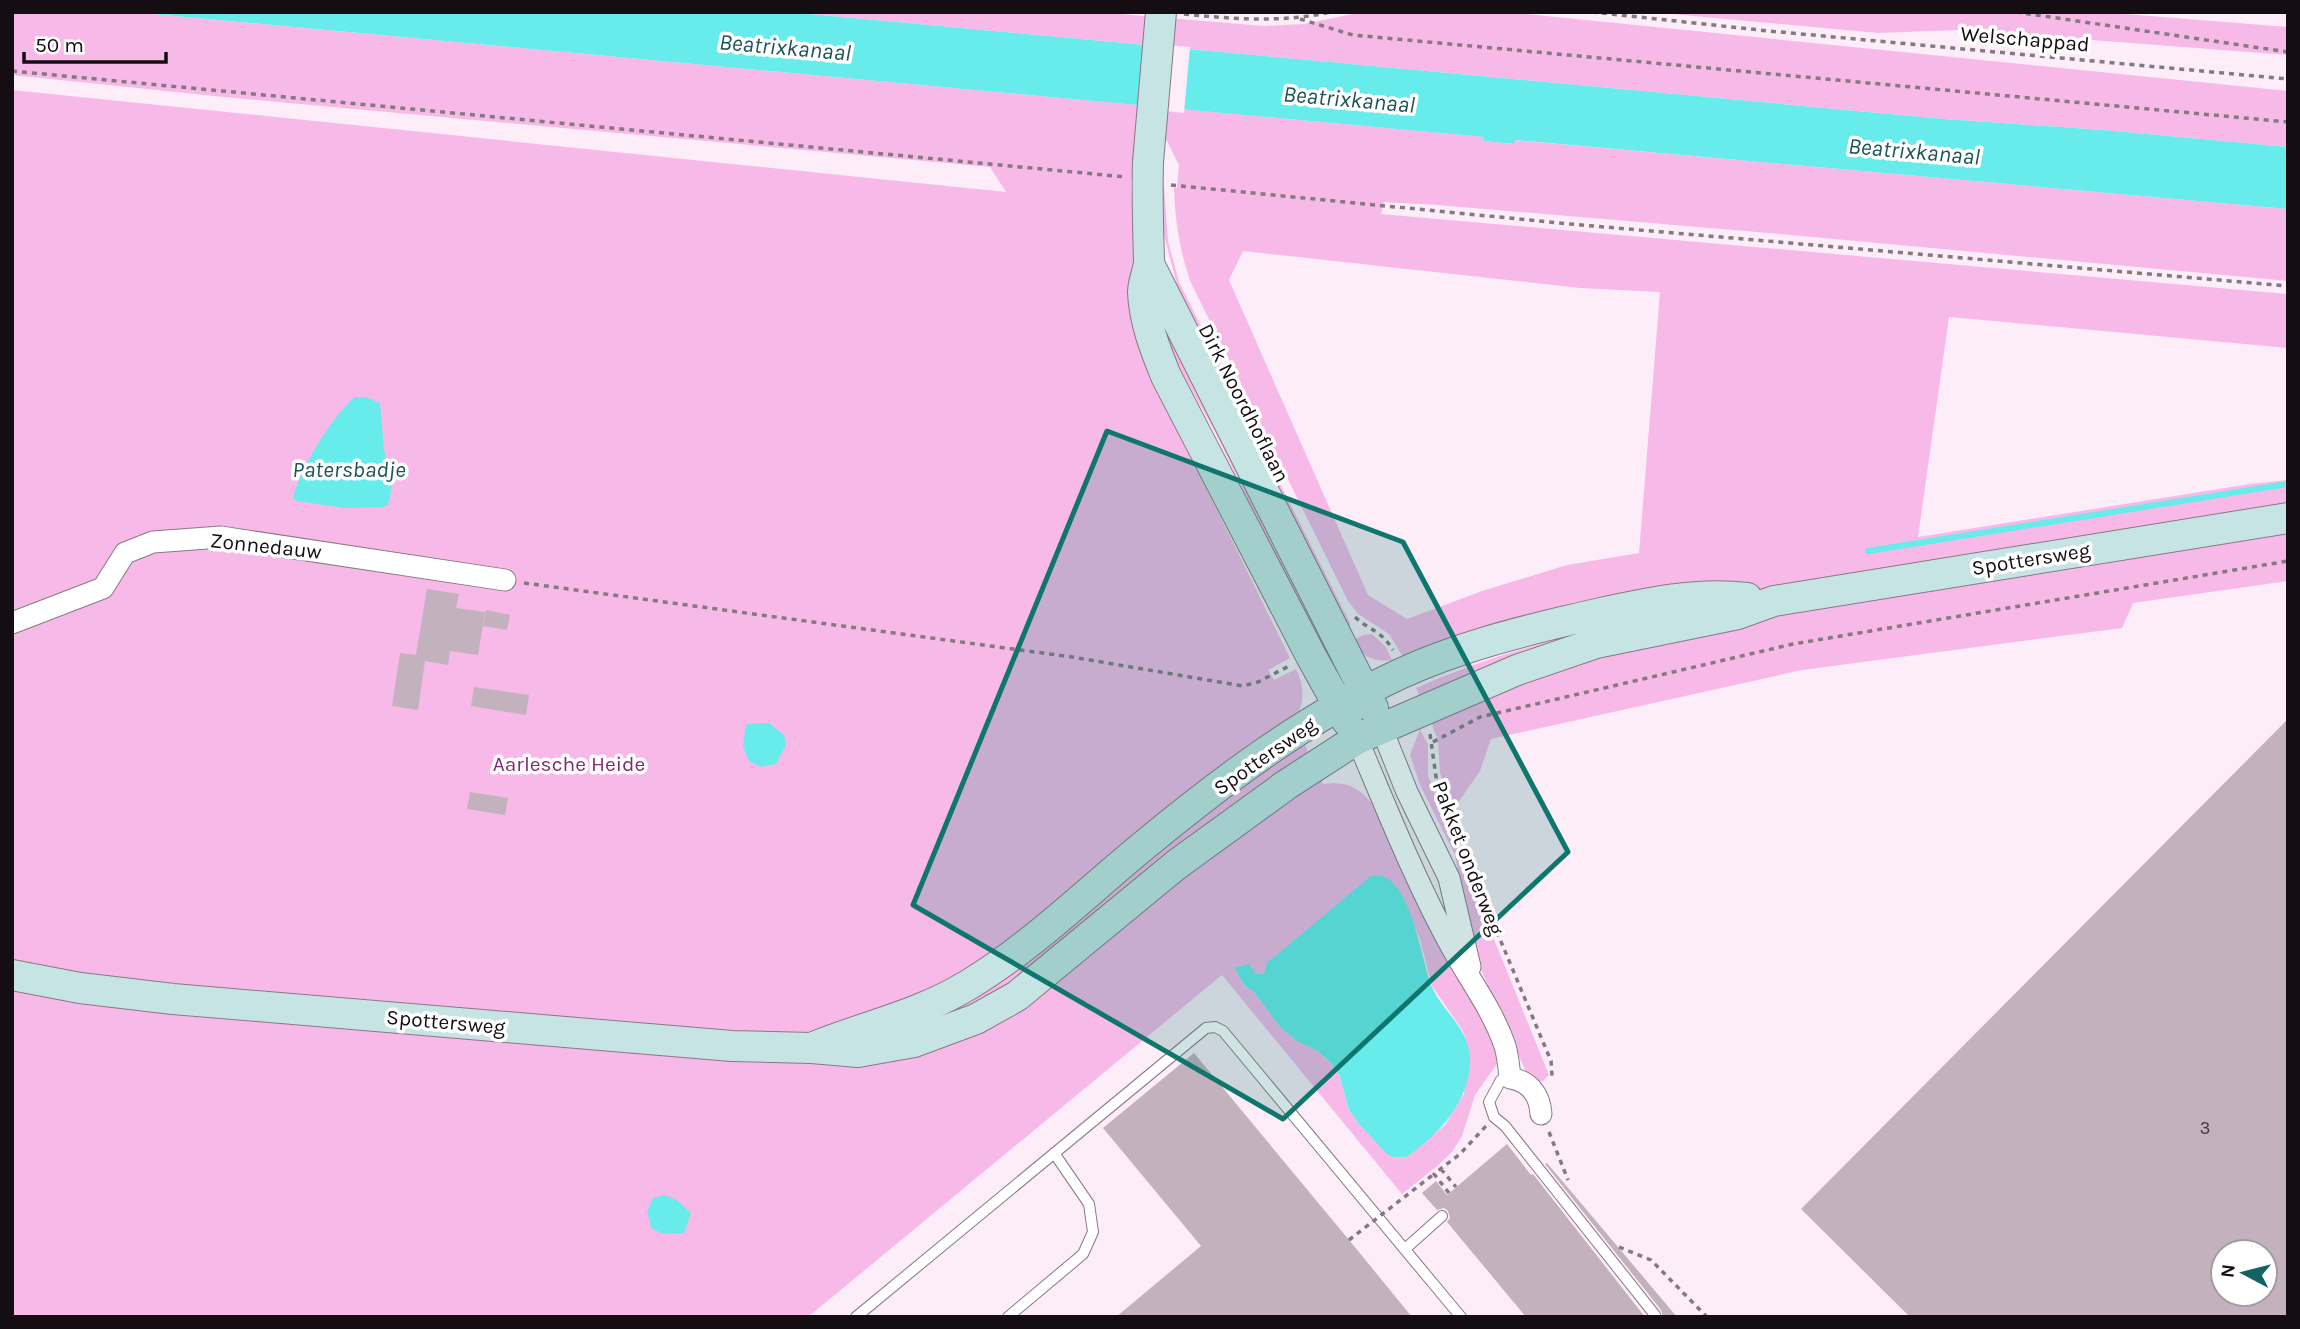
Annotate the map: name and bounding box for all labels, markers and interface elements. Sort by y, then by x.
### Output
scale bar [24,21,166,65]
street label: Welschappad [1959,21,2091,57]
water label: Beatrixkanaal [718,28,852,67]
text: 50 m [35,33,84,57]
water label: Beatrixkanaal [1282,80,1416,119]
water label: Beatrixkanaal [1847,132,1981,171]
street label: Dirk Noordhoflaan [1194,320,1294,486]
water label: Patersbadje [292,456,406,483]
street label: Zonnedauw [209,528,323,564]
street label: Spottersweg [1970,538,2092,580]
street label: Spottersweg [1209,712,1321,800]
park label: Aarlesche Heide [493,752,645,776]
street label: Pakket onderweg [1428,777,1509,939]
street label: Spottersweg [385,1005,507,1039]
house number: 3 [2200,1117,2210,1139]
north arrow [2209,1238,2279,1308]
text: N [2216,1263,2240,1279]

